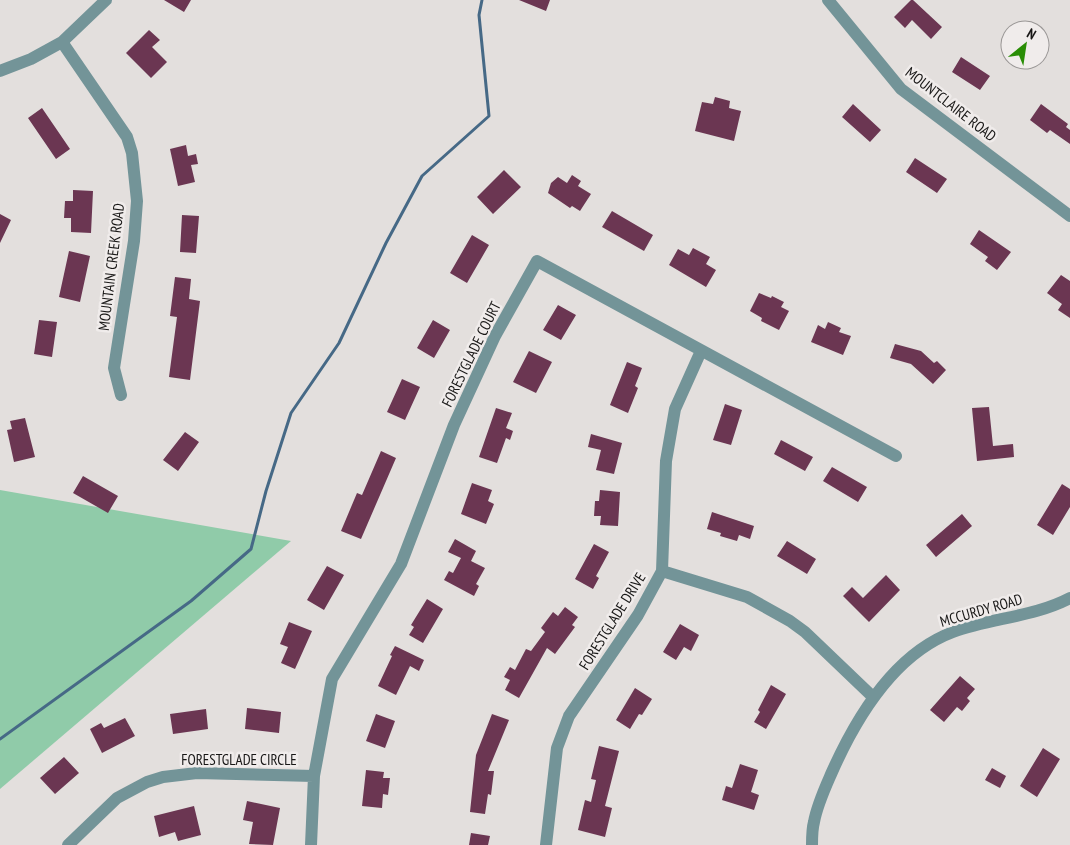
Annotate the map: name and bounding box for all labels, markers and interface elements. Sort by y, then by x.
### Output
north arrow [1000,20,1050,70]
text: N [1024,24,1039,43]
street label: MOUNTCLAIRE ROAD [902,63,1000,145]
street label: MOUNTAIN CREEK ROAD [94,202,128,332]
street label: FORESTGLADE COURT [437,298,505,410]
street label: FORESTGLADE DRIVE [575,569,649,673]
street label: MCCURDY ROAD [938,589,1024,631]
street label: FORESTGLADE CIRCLE [181,750,297,769]

